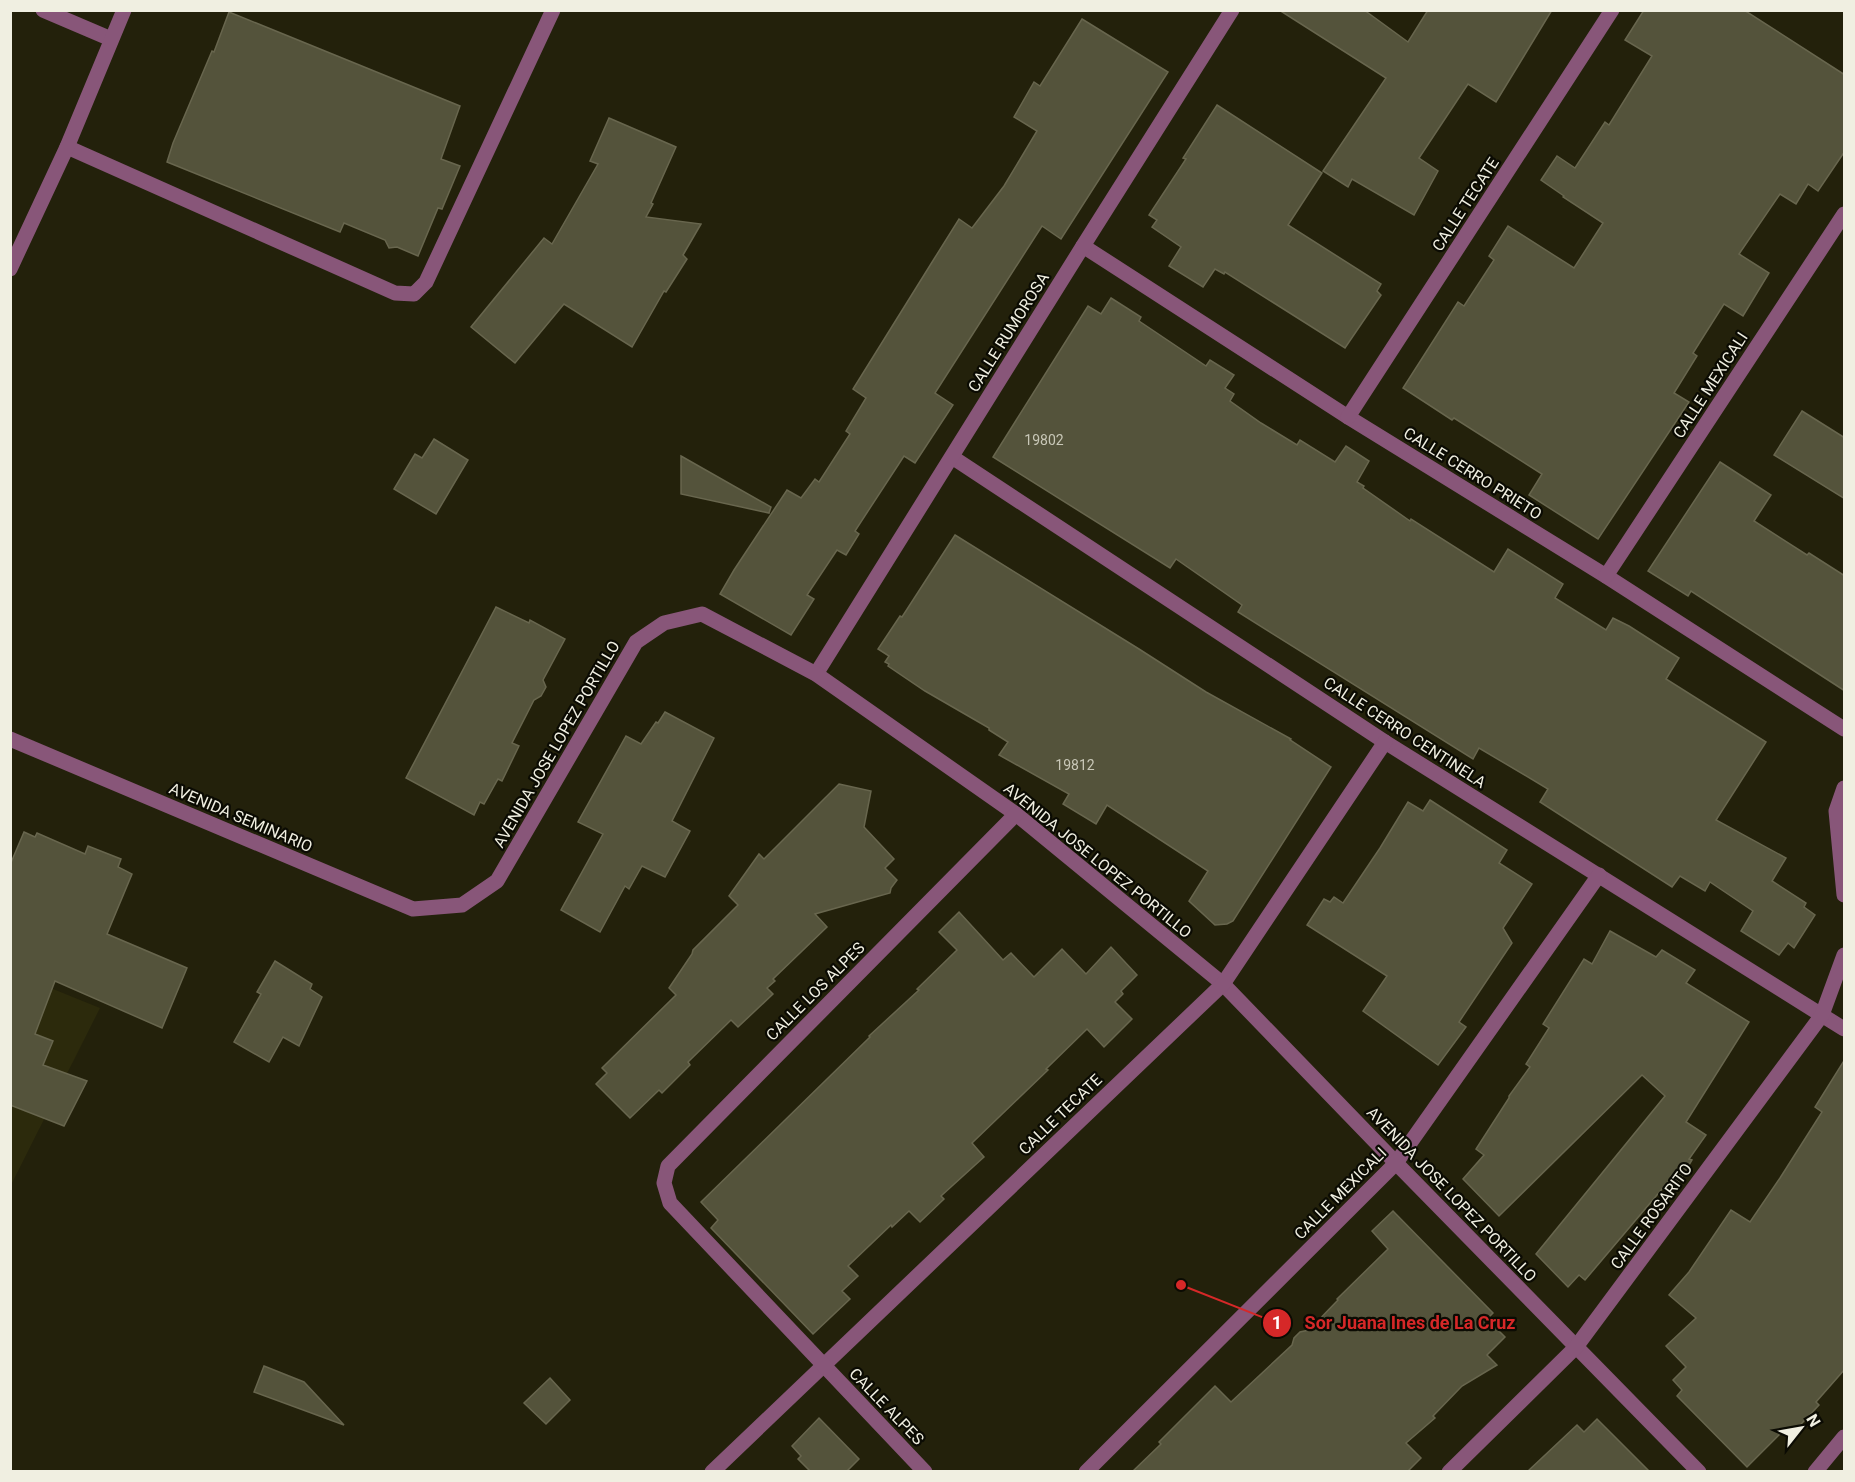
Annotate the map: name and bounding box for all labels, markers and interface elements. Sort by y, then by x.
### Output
street label: CALLE TECATE [1428,154,1503,255]
street label: CALLE RUMOROSA [964,269,1053,395]
street label: CALLE MEXICALI [1669,329,1752,442]
street label: CALLE CERRO PRIETO [1400,423,1545,524]
house number: 19802 [1024,432,1064,448]
street label: AVENIDA JOSE LOPEZ PORTILLO [489,637,624,851]
street label: CALLE CERRO CENTINELA [1320,673,1490,792]
house number: 19812 [1055,757,1095,773]
street label: AVENIDA SEMINARIO [166,779,315,856]
street label: AVENIDA JOSE LOPEZ PORTILLO [1000,779,1195,942]
street label: CALLE LOS ALPES [762,938,869,1045]
street label: CALLE TECATE [1015,1070,1106,1159]
street label: AVENIDA JOSE LOPEZ PORTILLO [1363,1103,1540,1286]
street label: CALLE MEXICALI [1290,1143,1390,1243]
street label: CALLE ROSARITO [1607,1160,1696,1273]
callout: Sor Juana Ines de La Cruz [1262,1305,1527,1341]
text: 1 [1272,1312,1282,1333]
text: Sor Juana Ines de La Cruz [1305,1312,1515,1333]
street label: CALLE ALPES [845,1364,928,1449]
north arrow [1771,1398,1831,1458]
text: N [1802,1411,1824,1430]

